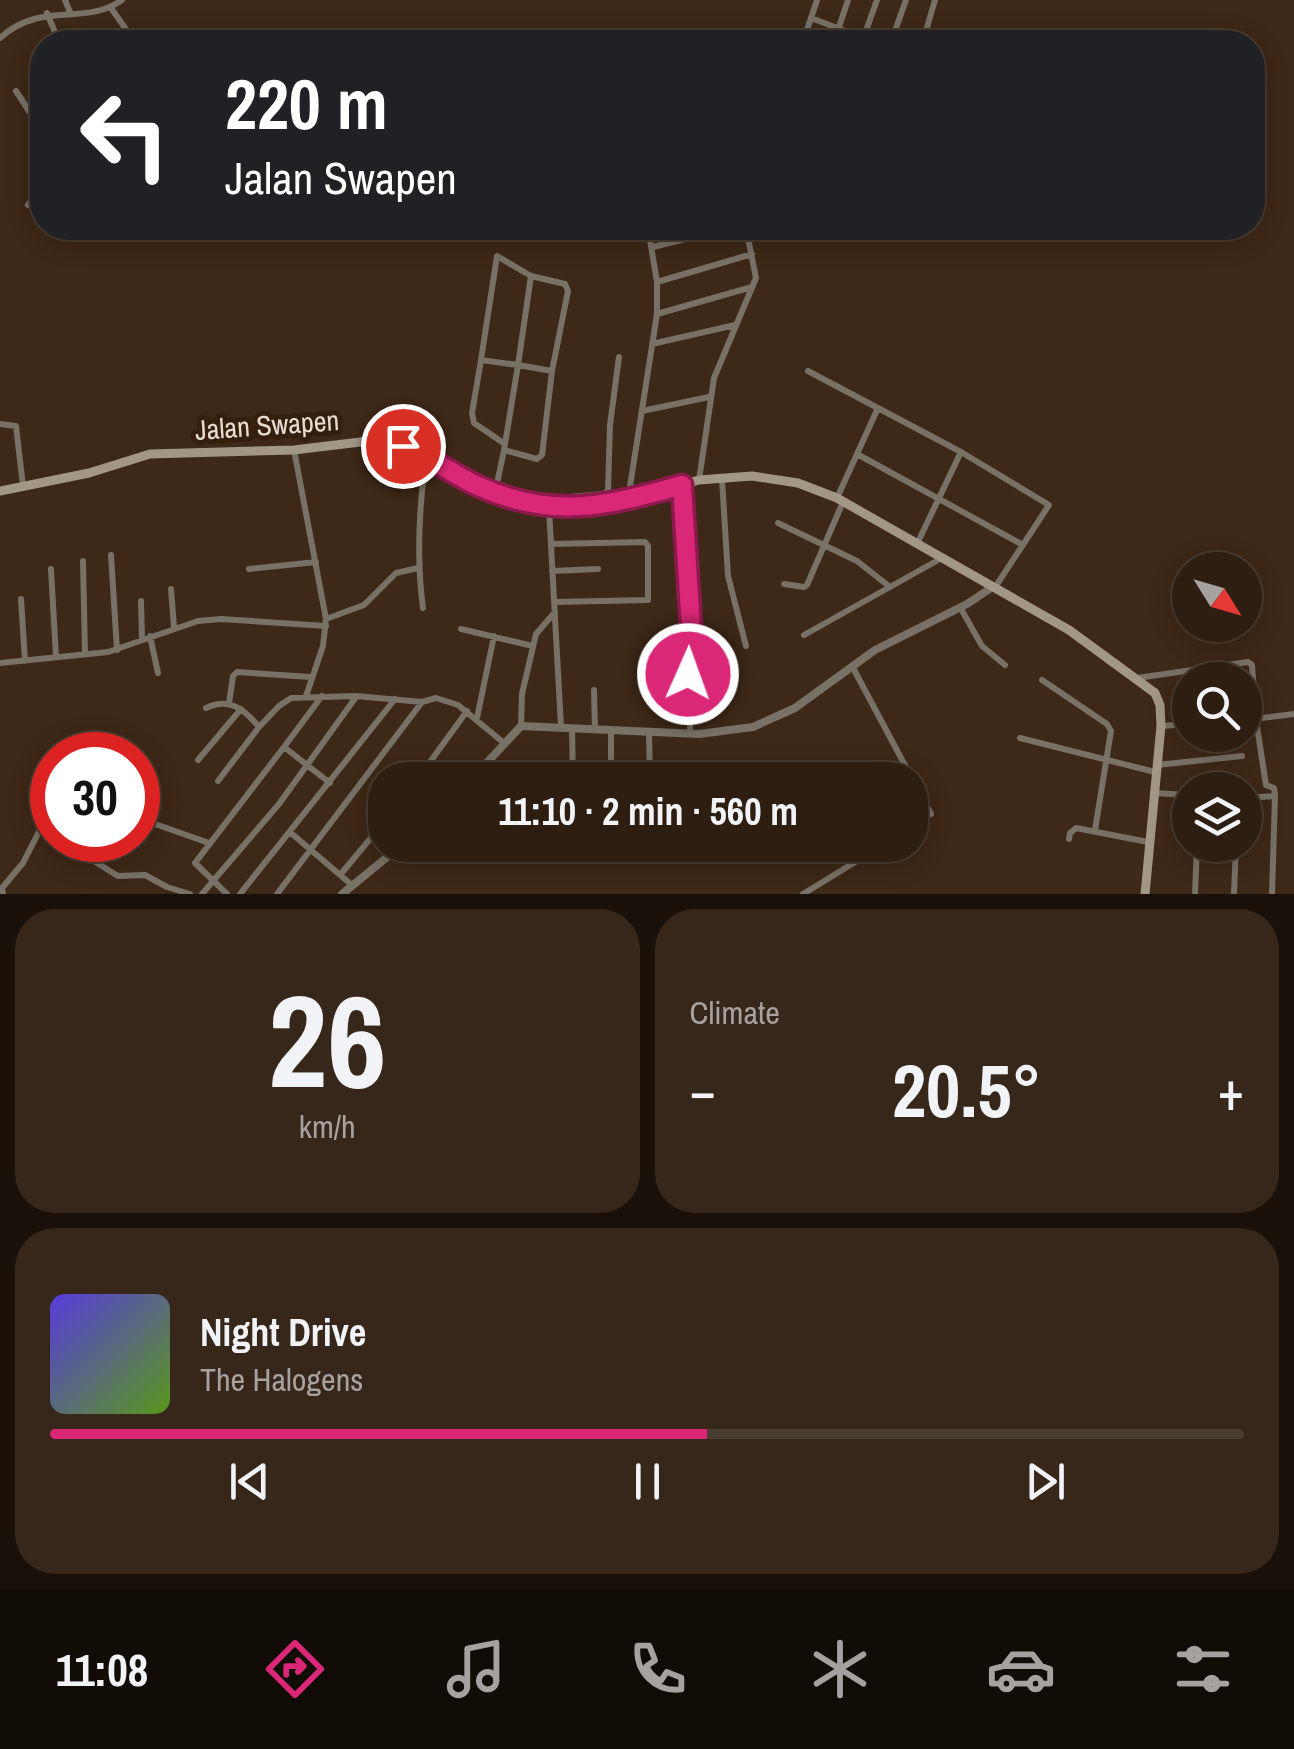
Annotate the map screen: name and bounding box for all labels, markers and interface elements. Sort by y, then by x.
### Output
text: 220 m [225,57,388,151]
icon: left [60,70,190,200]
text: Jalan Swapen [225,147,457,208]
street label: Jalan Swapen [194,401,340,449]
pin [361,404,446,489]
icon: arrive [376,419,431,474]
north arrow [1172,552,1262,642]
map controls [1172,552,1262,862]
position arrow [636,622,740,726]
button: search [1172,662,1262,752]
speed limit sign: 30 [30,732,160,862]
button: layers [1172,772,1262,862]
text: 11:10 · 2 min · 560 m [498,786,798,837]
text: 26 [268,952,387,1128]
text: Climate [690,991,780,1034]
text: 20.5° [892,1039,1042,1140]
text: − [690,1053,716,1127]
text: + [1218,1053,1244,1127]
text: km/h [299,1105,356,1148]
text: Night Drive [200,1307,366,1358]
text: The Halogens [200,1358,363,1401]
icon: previous [222,1454,277,1509]
icon: pause [620,1454,675,1509]
icon: next [1018,1454,1073,1509]
icon: directions [260,1634,330,1704]
icon: music [441,1634,511,1704]
icon: phone [623,1634,693,1704]
icon: climate [805,1634,875,1704]
icon: car [986,1634,1056,1704]
icon: filters [1168,1634,1238,1704]
text: 11:08 [56,1639,148,1700]

